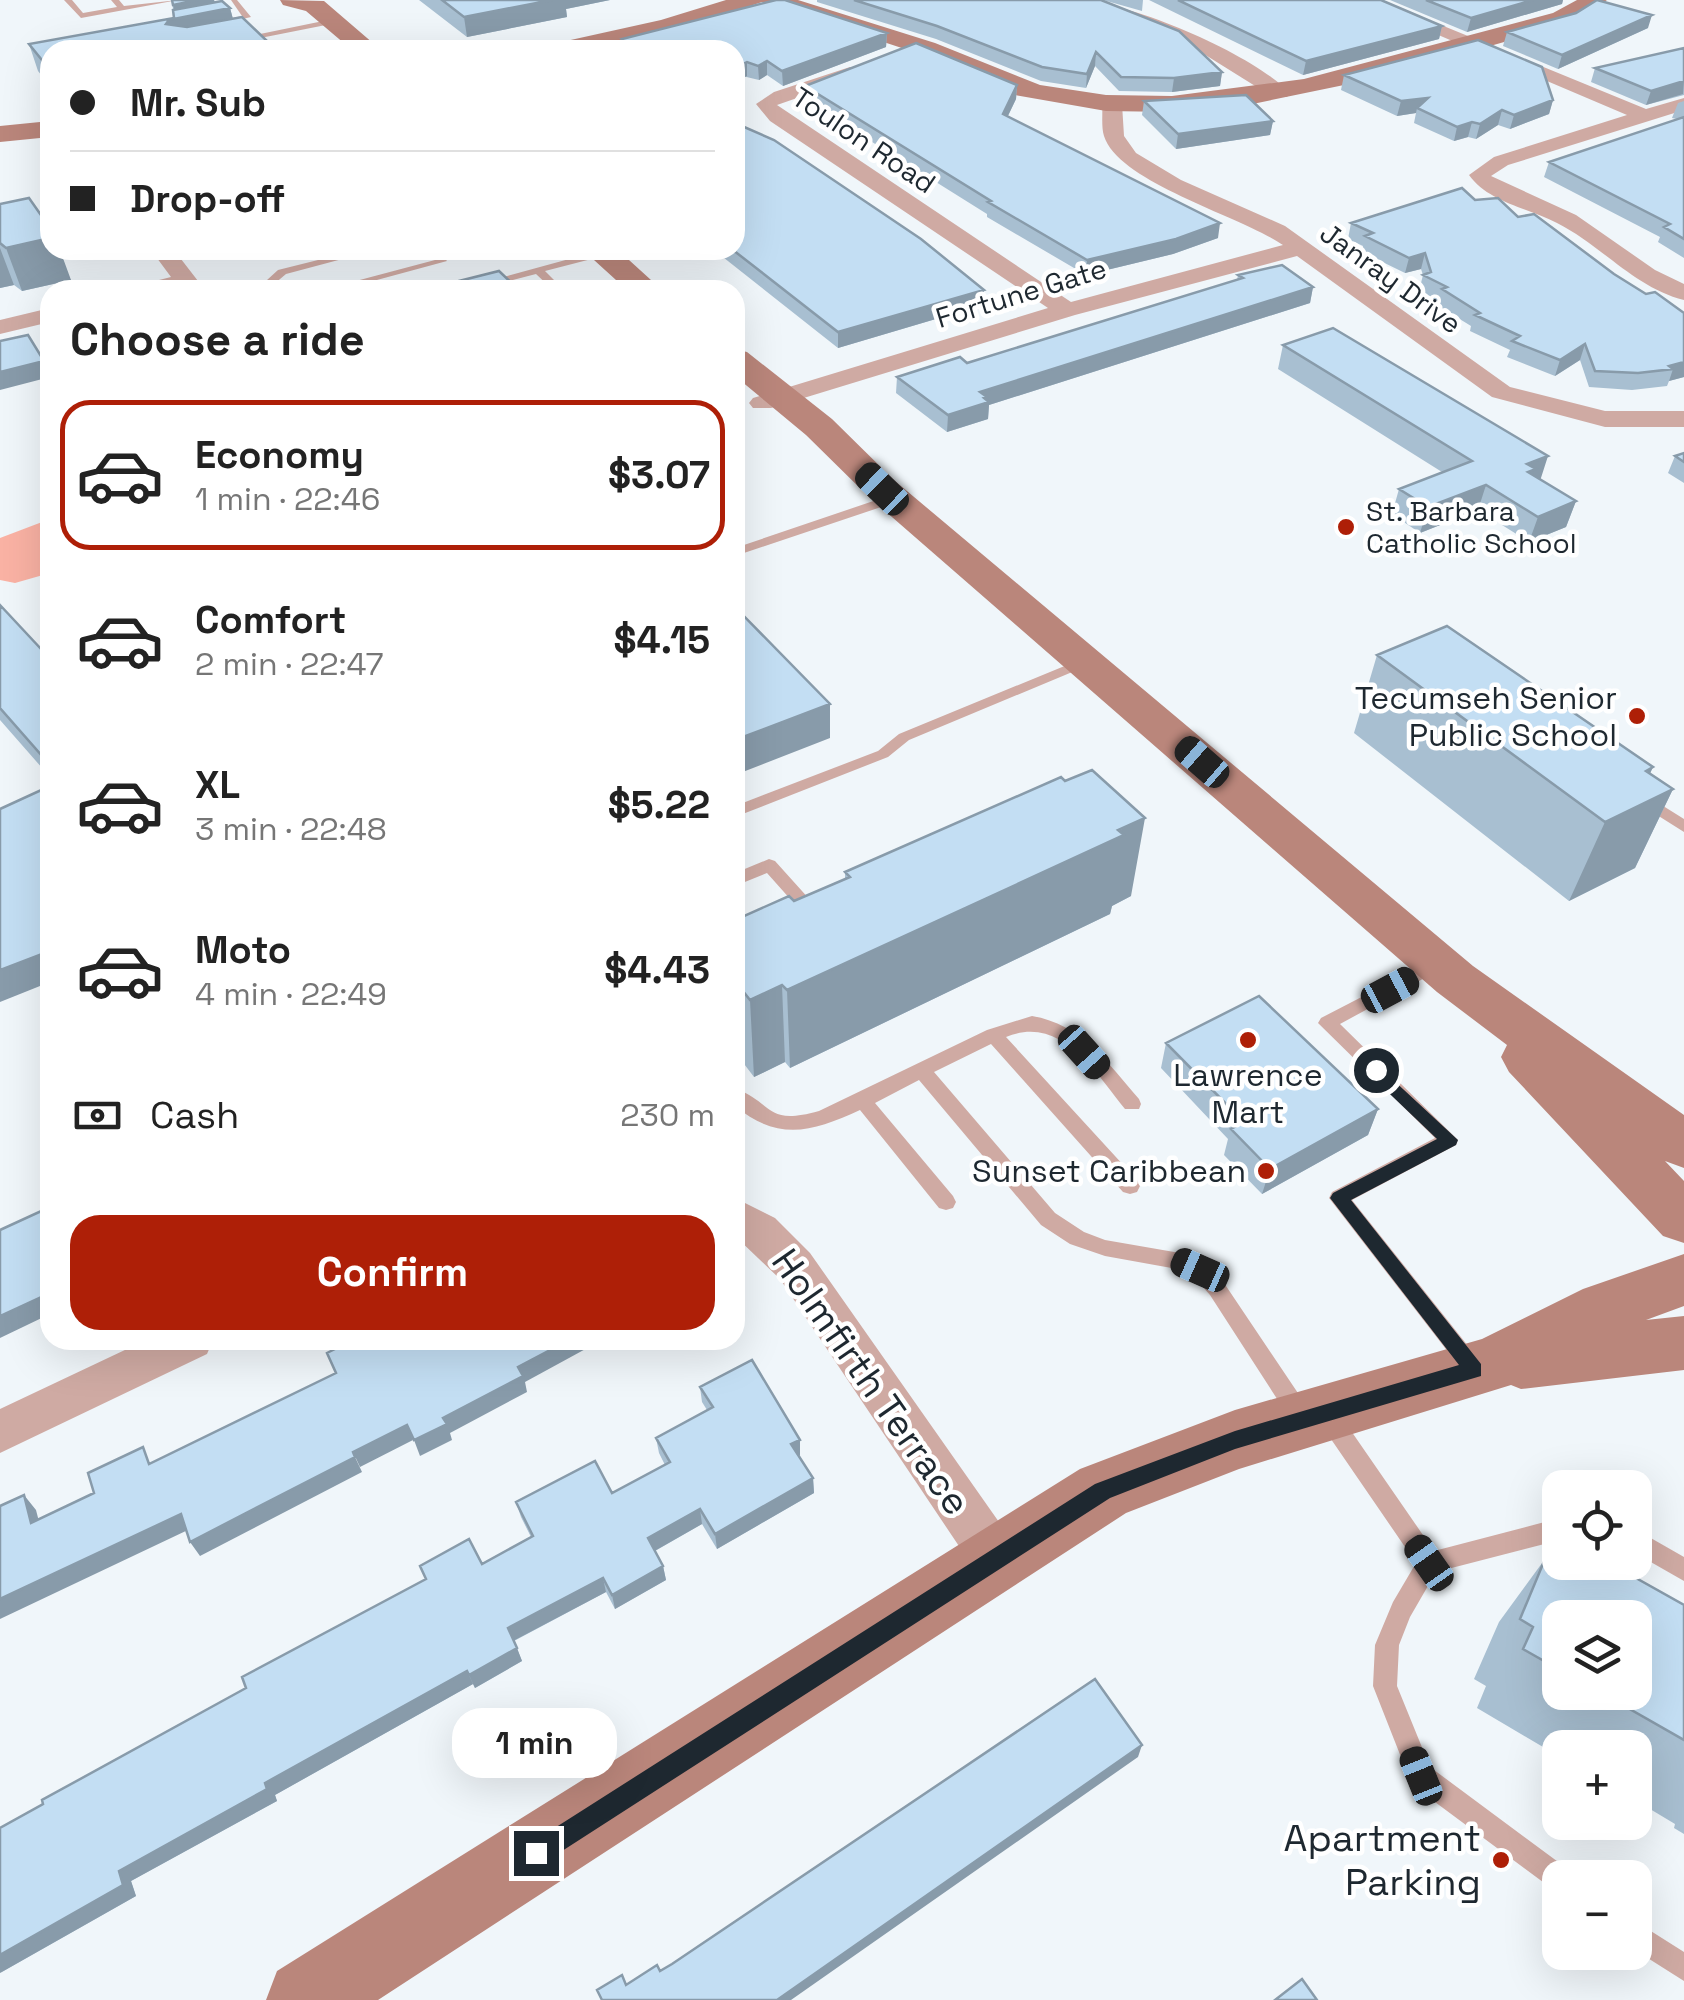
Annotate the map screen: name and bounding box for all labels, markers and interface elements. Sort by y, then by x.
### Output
text: Mr. Sub [130,79,266,127]
street label: Toulon Road [785,79,943,201]
text: Drop-off [130,175,285,223]
street label: Janray Drive [1313,215,1469,341]
street label: Fortune Gate [931,250,1111,336]
text: Choose a ride [70,311,365,368]
icon: car [75,430,165,520]
text: Economy [195,431,364,479]
text: $3.07 [608,451,710,499]
car [850,457,914,521]
text: 1 min · 22:46 [195,479,380,519]
place label: St. Barbara Catholic School [1366,493,1577,561]
marker: St. Barbara Catholic School [1335,516,1357,538]
icon: car [75,595,165,685]
text: Comfort [195,596,346,644]
text: $4.15 [613,616,710,664]
text: 2 min · 22:47 [195,644,384,684]
place label: Tecumseh Senior Public School [1355,678,1617,755]
marker: Tecumseh Senior Public School [1626,705,1648,727]
car [1170,731,1234,793]
icon: car [75,760,165,850]
text: XL [195,761,240,809]
text: $5.22 [608,781,710,829]
text: 3 min · 22:48 [195,809,387,849]
icon: car [75,925,165,1015]
text: Moto [195,926,291,974]
text: $4.43 [604,946,710,994]
car [1356,963,1424,1017]
text: 4 min · 22:49 [195,974,387,1014]
car [1053,1020,1115,1084]
marker: Lawrence Mart [1237,1029,1259,1051]
route start [1354,1048,1399,1093]
place label: Lawrence Mart [1173,1055,1323,1132]
icon: cash [70,1088,125,1143]
text: Cash [150,1091,239,1139]
text: 230 m [620,1095,715,1135]
place label: Sunset Caribbean [972,1151,1246,1191]
marker: Sunset Caribbean [1255,1160,1277,1182]
button: Confirm [70,1215,715,1330]
street label: Holmfirth Terrace [761,1239,981,1525]
car [1166,1244,1234,1296]
map controls [1542,1470,1652,1970]
button: locate [1542,1470,1652,1580]
car [1400,1530,1458,1596]
button: layers [1542,1600,1652,1710]
callout: 1 min [454,1708,618,1778]
text: 1 min [495,1723,574,1763]
button: + [1542,1730,1652,1840]
car [1396,1743,1446,1809]
place label: Apartment Parking [1284,1814,1481,1906]
route end [514,1831,559,1876]
marker: Apartment Parking [1490,1849,1512,1871]
button: − [1542,1860,1652,1970]

